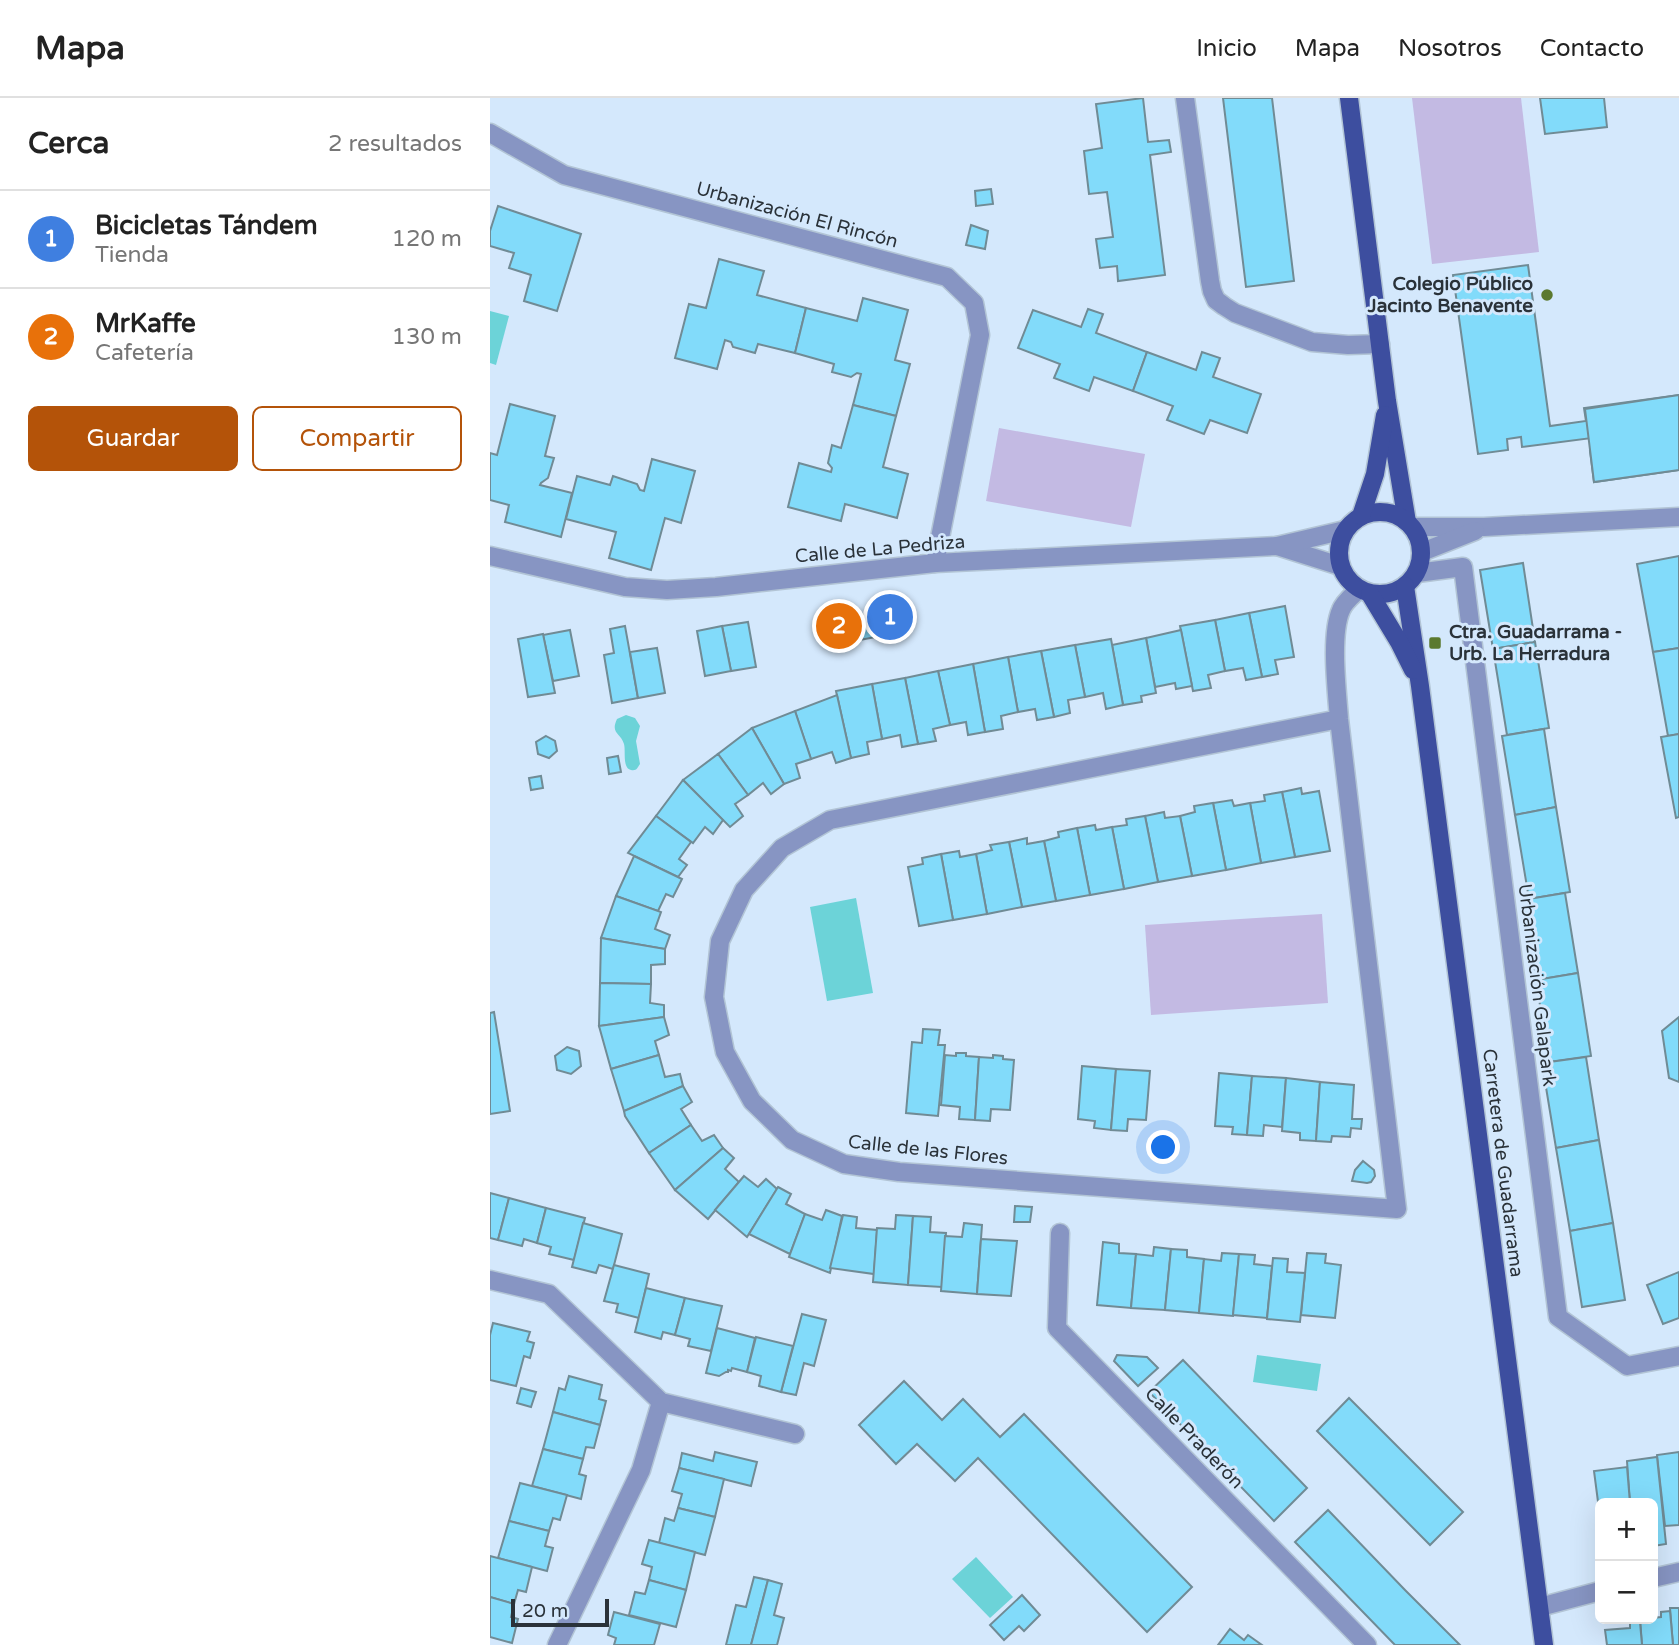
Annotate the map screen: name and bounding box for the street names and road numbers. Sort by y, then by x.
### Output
street label: Urbanización El Rincón [694,177,900,253]
street label: Calle de La Pedriza [794,531,966,567]
street label: Urbanización Galapark [1514,882,1560,1088]
street label: Carretera de Guadarrama [1478,1048,1528,1278]
street label: Calle de las Flores [847,1131,1009,1169]
street label: Calle Praderón [1140,1383,1248,1493]

